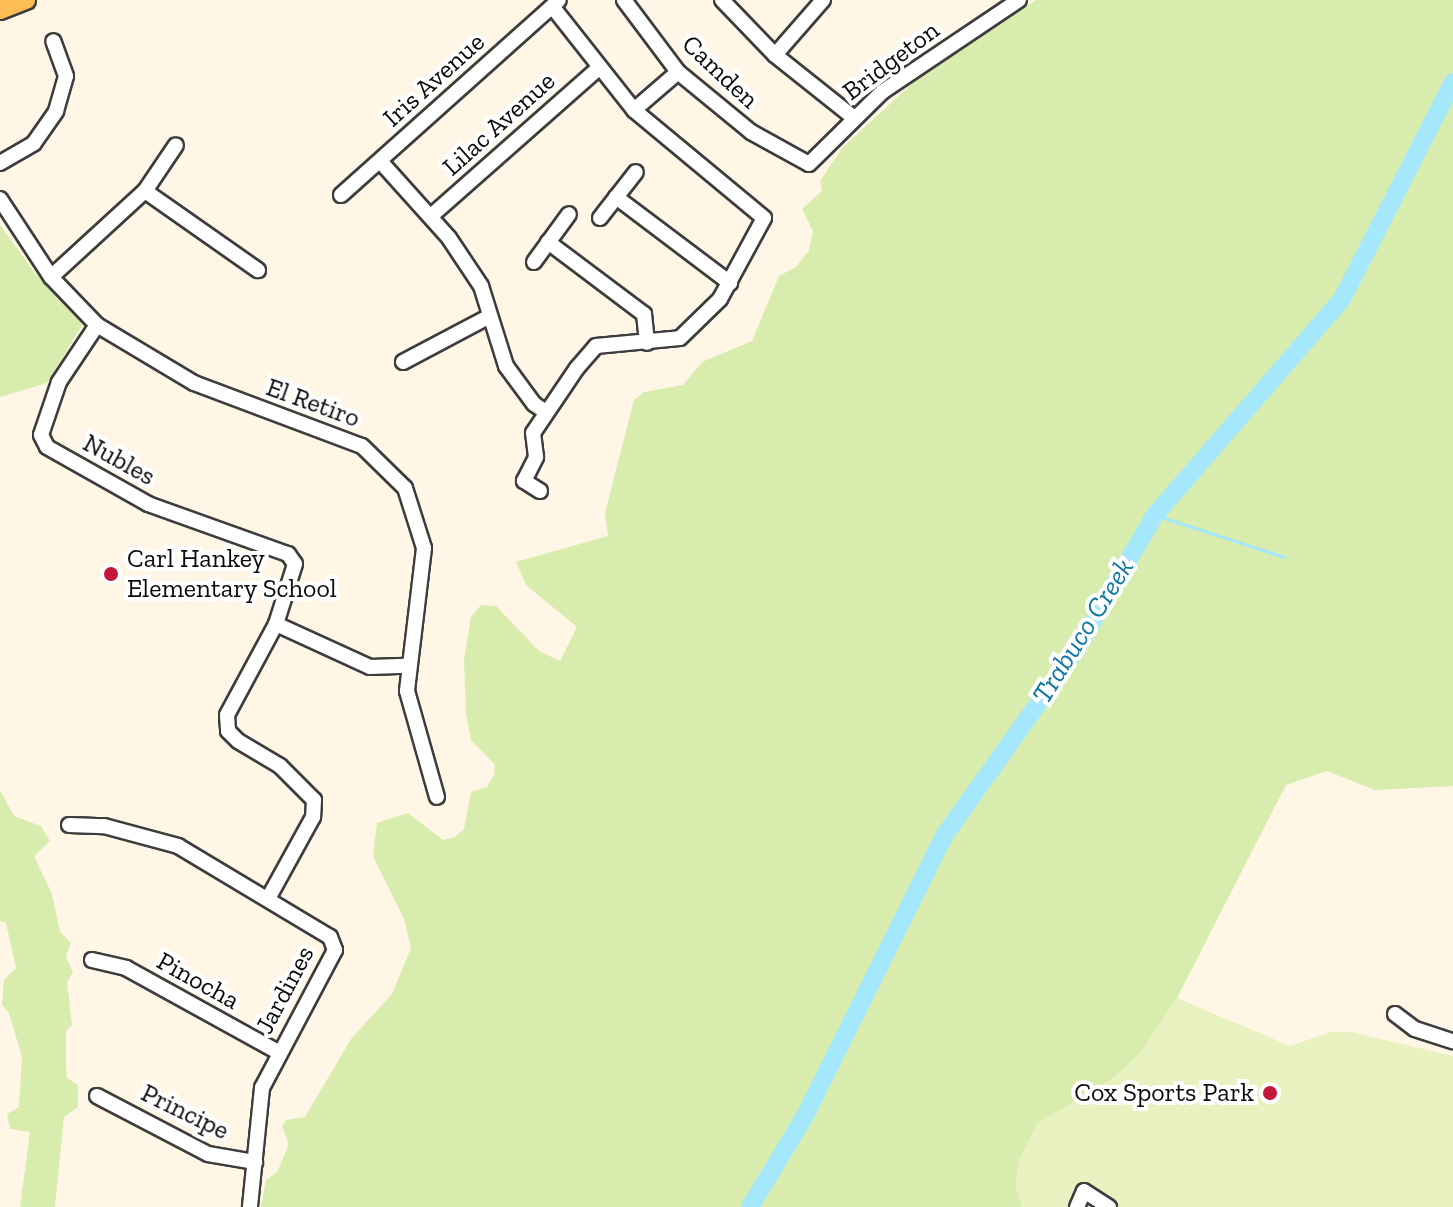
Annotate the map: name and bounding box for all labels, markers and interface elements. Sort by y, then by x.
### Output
street label: Bridgeton [837,15,945,107]
street label: Iris Avenue [377,26,491,134]
street label: Camden [675,29,765,115]
street label: Lilac Avenue [436,65,562,183]
street label: El Retiro [262,372,364,434]
street label: Nubles [77,428,161,492]
place label: Carl Hankey Elementary School [127,543,337,604]
water label: Trabuco Creek [1025,552,1141,710]
marker: Carl Hankey Elementary School [102,565,120,583]
street label: Jardines [249,941,321,1039]
street label: Pinocha [151,946,245,1016]
street label: Principe [136,1077,234,1147]
place label: Cox Sports Park [1074,1077,1254,1109]
marker: Cox Sports Park [1261,1084,1279,1102]

